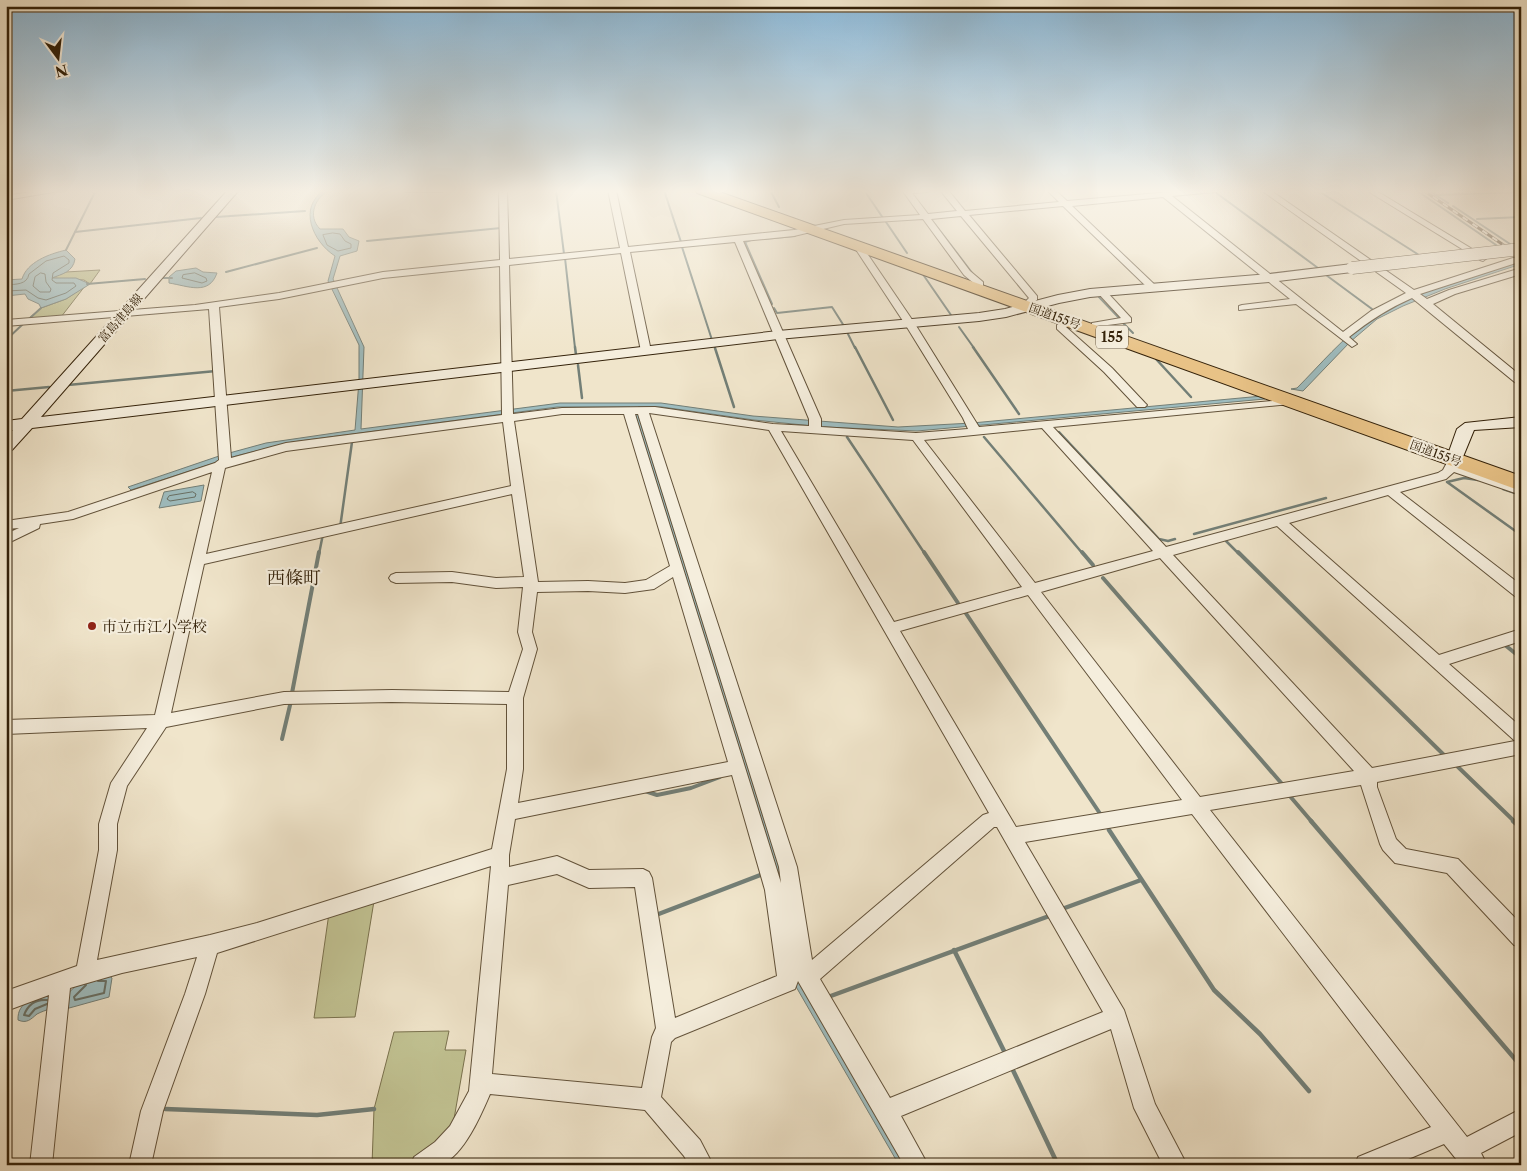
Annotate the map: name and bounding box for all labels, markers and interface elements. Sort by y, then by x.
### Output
north arrow [32,32,82,82]
text: N [53,60,70,81]
street label: 富島津島線 [95,290,145,346]
street label: 国道155号 [1027,300,1083,332]
road number: 155 [1096,326,1128,348]
street label: 国道155号 [1408,437,1464,469]
district label: 西條町 [267,567,321,589]
place label: 市立市江小学校 [102,617,207,636]
marker: 市立市江小学校 [86,620,98,632]

